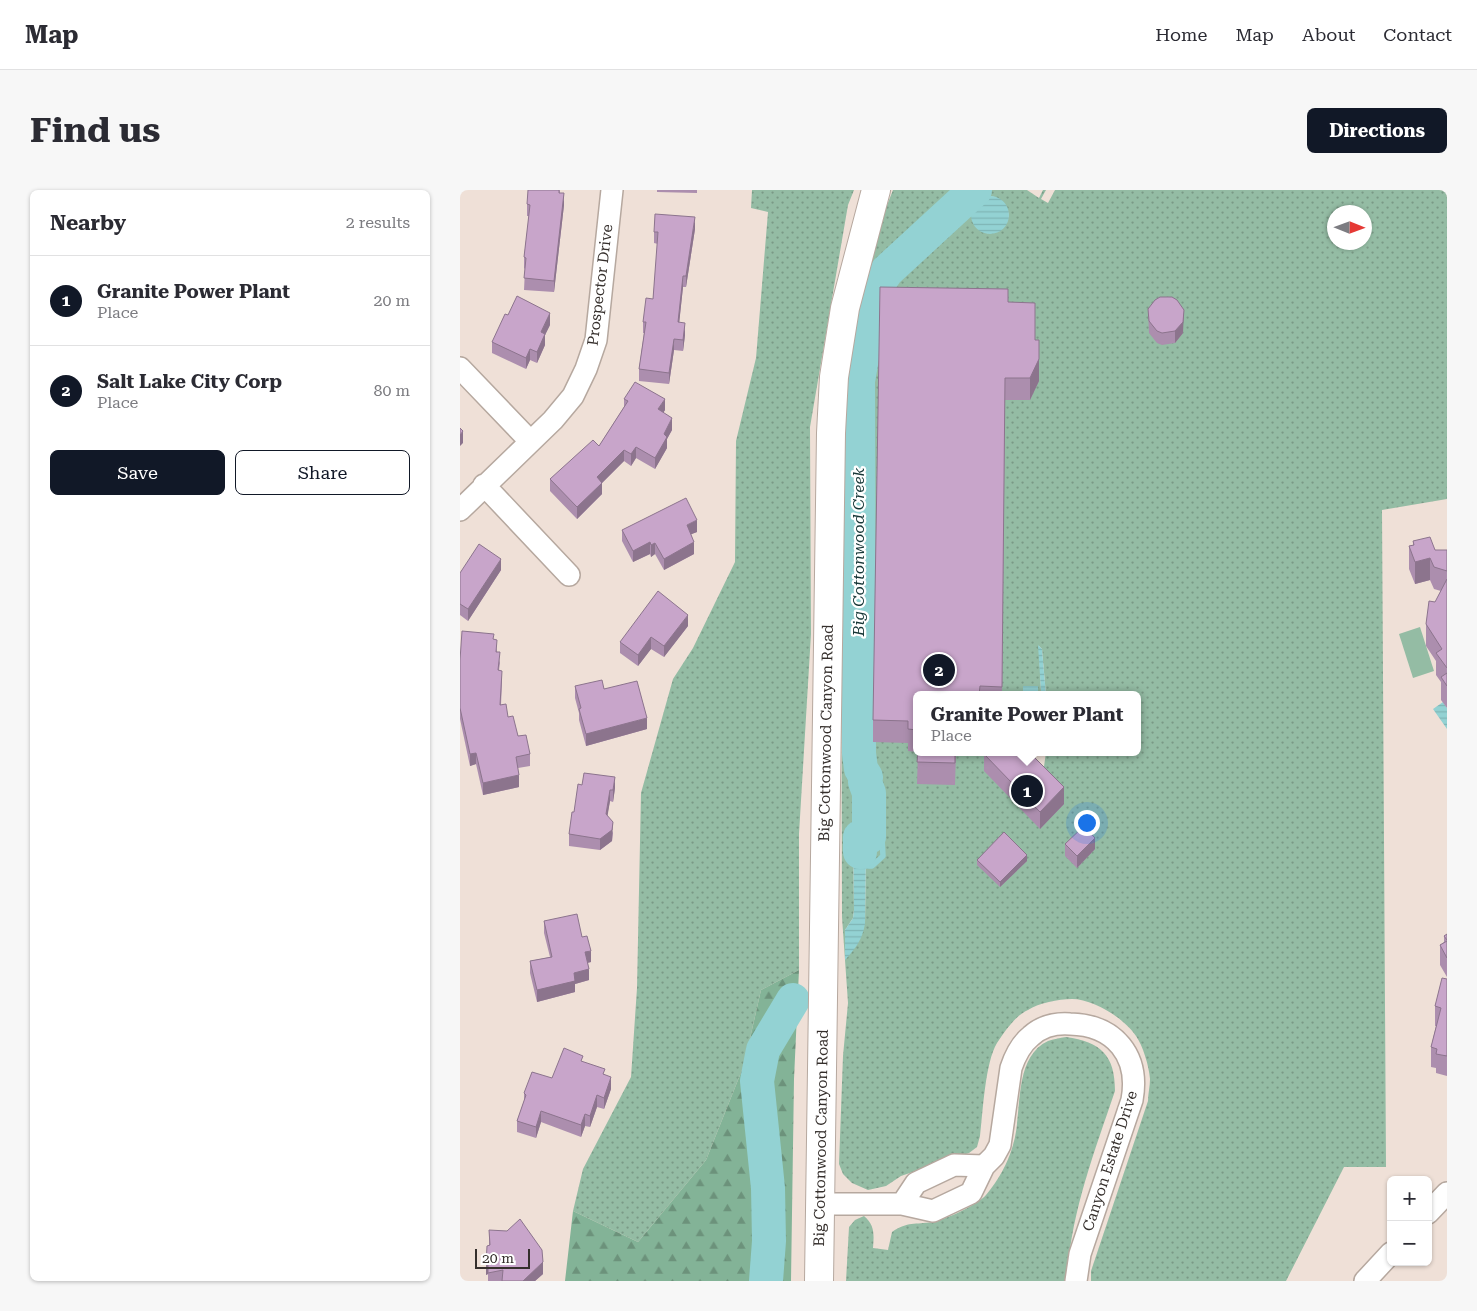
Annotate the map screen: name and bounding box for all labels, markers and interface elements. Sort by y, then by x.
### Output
text: Map [25,21,79,49]
text: Home [1155,24,1207,45]
text: Map [1235,24,1274,45]
text: About [1302,24,1355,45]
text: Contact [1383,24,1452,45]
button: Directions [1307,108,1447,153]
text: Find us [30,110,160,151]
north arrow [1327,205,1372,250]
text: Nearby [50,211,126,235]
text: 2 results [346,213,410,232]
street label: Prospector Drive [584,223,616,347]
text: Granite Power Plant [97,280,290,303]
text: 1 [62,291,70,310]
text: 20 m [373,291,410,310]
text: Place [97,303,138,322]
text: Salt Lake City Corp [97,370,282,393]
text: 2 [62,381,70,400]
text: 80 m [373,381,410,400]
text: Place [97,393,138,412]
button: Save [50,450,225,495]
button: Share [235,450,410,495]
water label: Big Cottonwood Creek [849,468,868,637]
street label: Big Cottonwood Canyon Road [815,624,837,842]
pin: 2 [923,651,955,689]
popup [913,691,1141,756]
text: Granite Power Plant [930,703,1124,726]
text: Place [930,726,972,745]
pin: 1 [1011,772,1043,810]
your location [1074,810,1100,836]
street label: Big Cottonwood Canyon Road [810,1029,832,1247]
street label: Canyon Estate Drive [1079,1088,1141,1234]
map controls [1387,1176,1432,1266]
button: + [1387,1176,1432,1221]
button: − [1387,1221,1432,1266]
scale bar [475,1246,530,1269]
text: 20 m [482,1250,514,1266]

